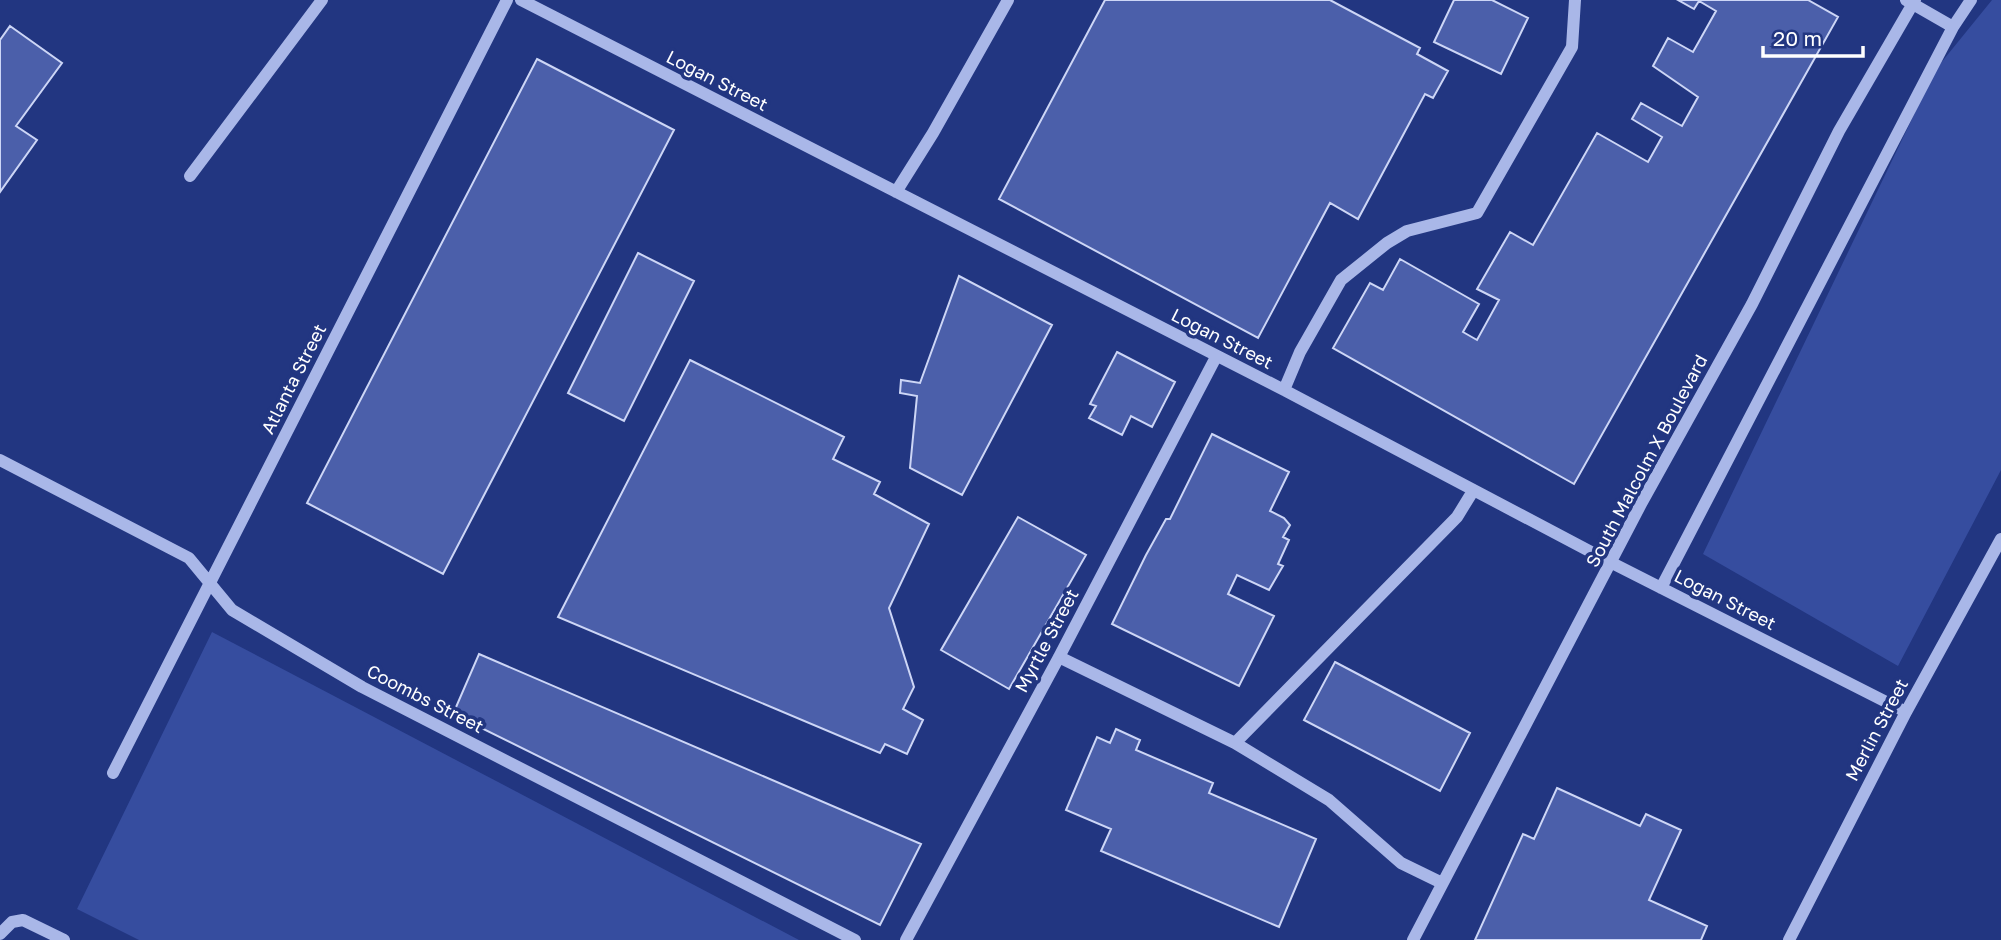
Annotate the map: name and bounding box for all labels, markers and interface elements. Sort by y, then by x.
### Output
scale bar [1763,14,1863,58]
text: 20 m [1773,25,1822,51]
street label: Logan Street [663,45,772,115]
street label: Logan Street [1168,303,1277,373]
street label: Atlanta Street [256,320,330,437]
street label: South Malcolm X Boulevard [1581,351,1712,571]
street label: Logan Street [1671,564,1780,634]
street label: Myrtle Street [1010,585,1083,696]
street label: Coombs Street [363,659,488,737]
street label: Merlin Street [1840,675,1912,784]

